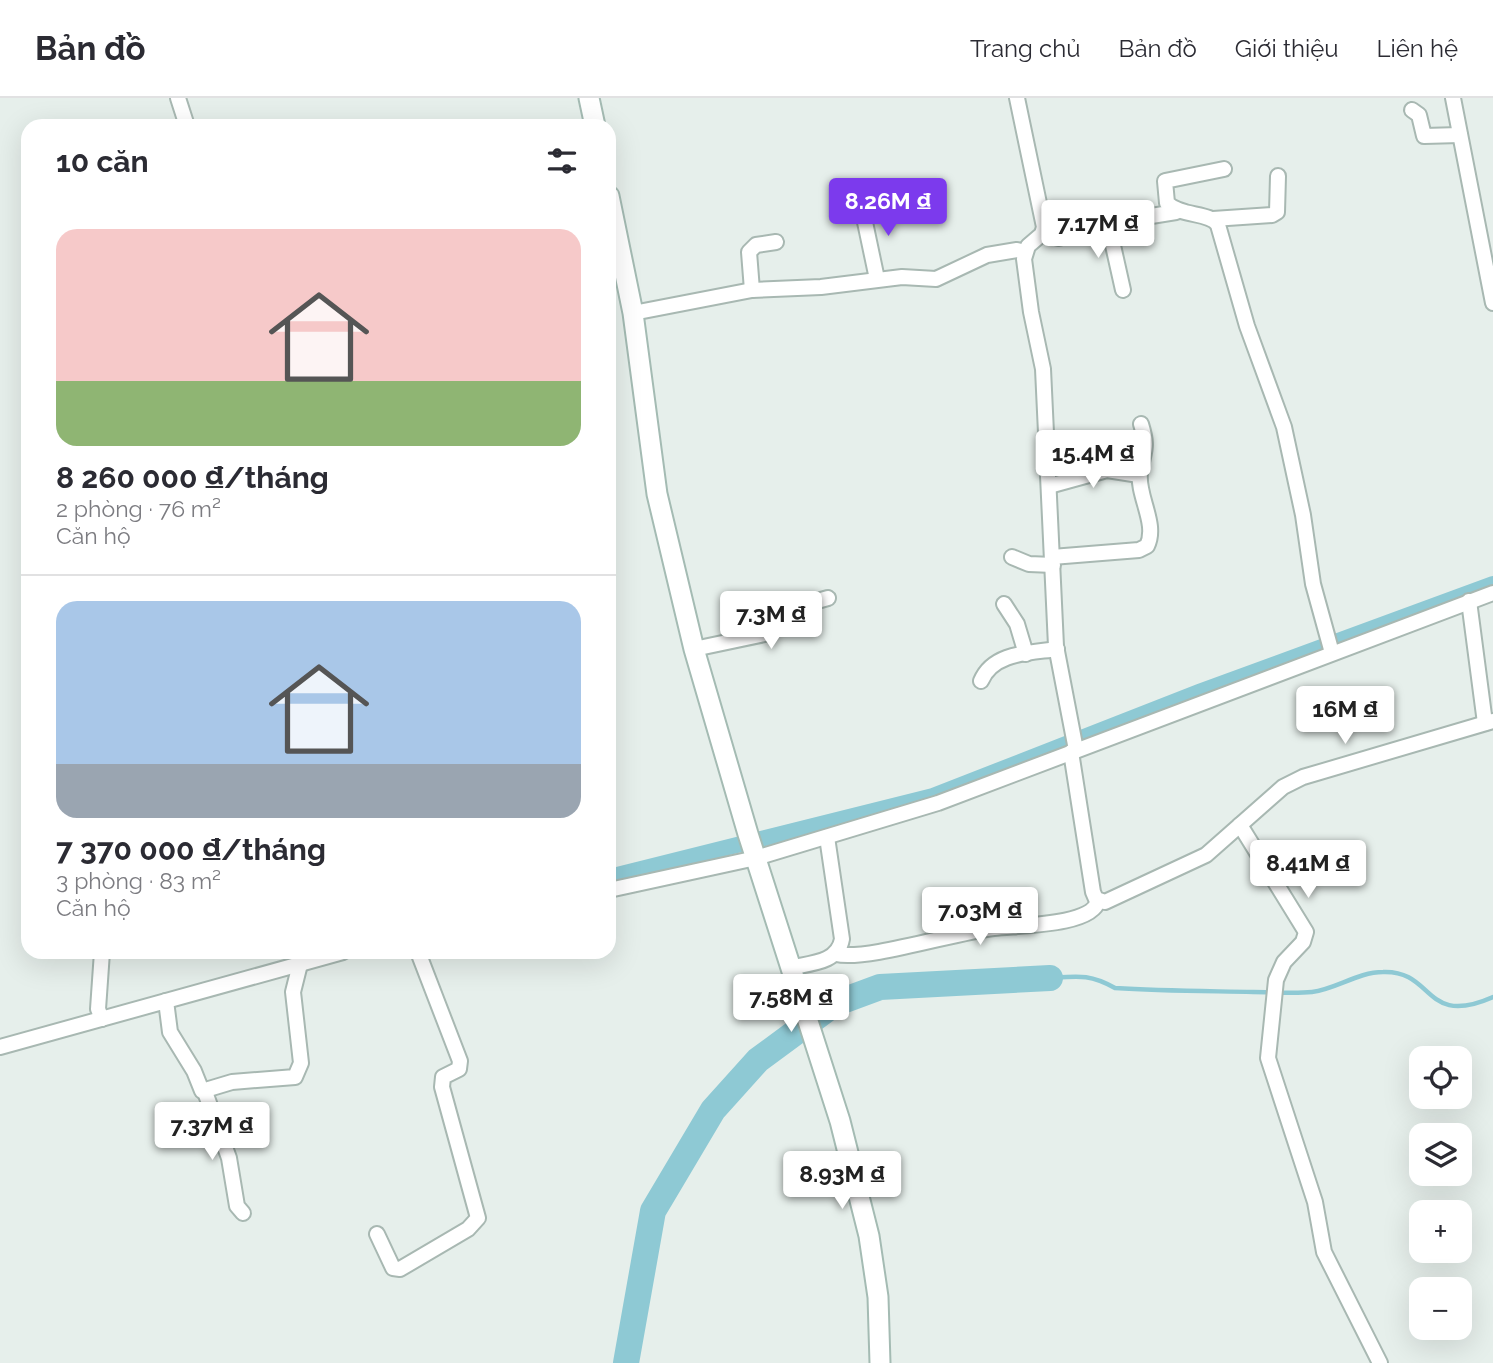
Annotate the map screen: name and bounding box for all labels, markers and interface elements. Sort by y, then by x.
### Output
text: Bản đồ [35,29,146,68]
text: Trang chủ [970,34,1080,63]
text: Bản đồ [1118,34,1197,63]
text: Giới thiệu [1235,34,1338,63]
text: Liên hệ [1376,34,1458,63]
icon: filters [543,142,581,180]
text: 10 căn [56,144,149,179]
pin: 8.26M ₫ [823,178,953,238]
text: 8.26M ₫ [845,187,931,214]
pin: 7.17M ₫ [1033,200,1163,260]
text: 7.17M ₫ [1057,209,1139,236]
icon: home [256,274,382,400]
pin: 15.4M ₫ [1028,430,1158,490]
text: 15.4M ₫ [1052,439,1134,466]
text: 8 260 000 ₫/tháng [56,460,329,495]
text: 2 phòng · 76 m² [56,495,221,522]
text: Căn hộ [56,522,131,549]
pin: 7.3M ₫ [714,592,828,651]
text: 7.3M ₫ [736,600,806,627]
icon: home [256,646,382,772]
pin: 16M ₫ [1296,686,1394,746]
text: 16M ₫ [1312,695,1378,722]
text: 7 370 000 ₫/tháng [56,832,326,867]
pin: 8.41M ₫ [1243,840,1373,900]
text: 8.41M ₫ [1266,849,1350,876]
text: 3 phòng · 83 m² [56,867,221,894]
pin: 7.03M ₫ [915,888,1045,947]
text: Căn hộ [56,894,131,921]
text: 7.03M ₫ [938,896,1022,923]
pin: 7.58M ₫ [726,974,856,1034]
text: 7.58M ₫ [749,983,833,1010]
map controls [1409,1046,1472,1340]
button: locate [1409,1046,1472,1109]
pin: 7.37M ₫ [147,1102,277,1162]
text: 7.37M ₫ [171,1111,253,1138]
button: layers [1409,1123,1472,1186]
pin: 8.93M ₫ [777,1152,907,1211]
text: 8.93M ₫ [799,1160,885,1187]
button: + [1409,1200,1472,1263]
button: − [1409,1277,1472,1340]

